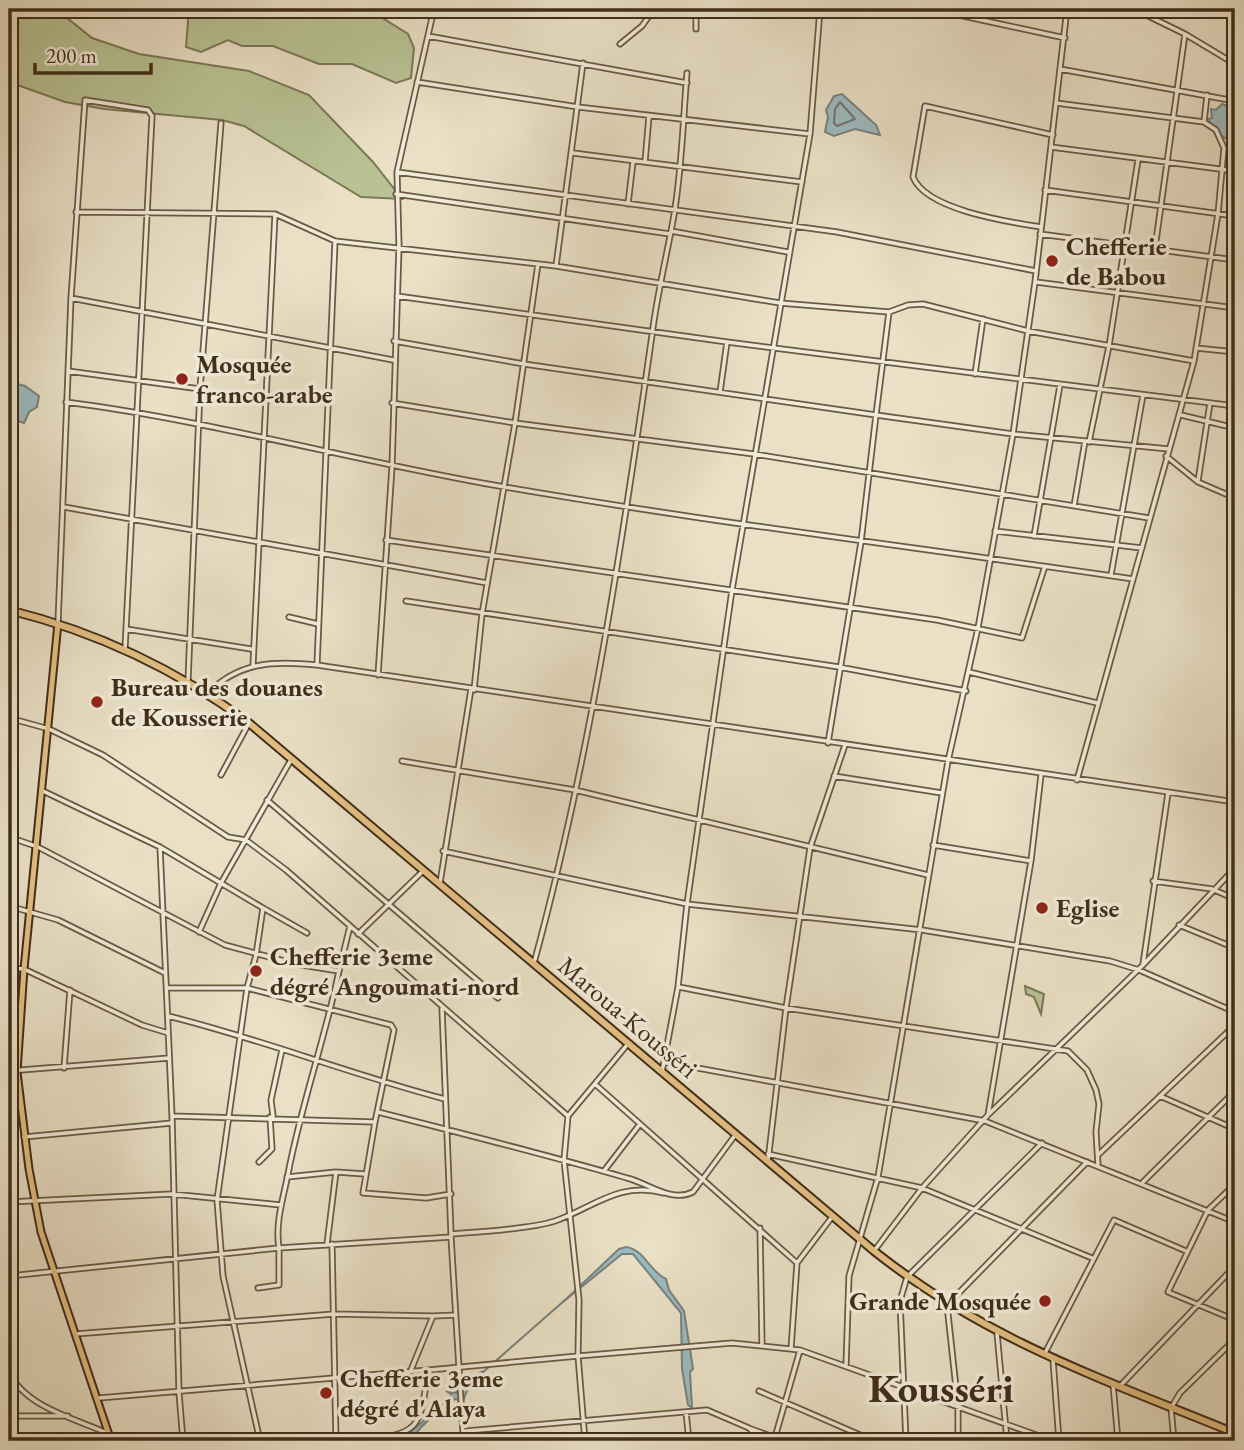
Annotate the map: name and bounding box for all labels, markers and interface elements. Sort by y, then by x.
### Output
scale bar [35,32,150,76]
text: 200 m [46,42,97,69]
place label: Chefferie de Babou [1066,229,1167,293]
marker: Chefferie de Babou [1044,253,1060,269]
place label: Mosquée franco-arabe [196,347,333,411]
marker: Mosquée franco-arabe [174,371,190,387]
place label: Bureau des douanes de Kousserie [111,670,323,734]
marker: Bureau des douanes de Kousserie [89,694,105,710]
place label: Eglise [1056,891,1119,925]
marker: Eglise [1034,900,1050,916]
place label: Chefferie 3eme dégré Angoumati-nord [270,939,520,1003]
street label: Maroua-Kousséri [551,949,705,1085]
marker: Chefferie 3eme dégré Angoumati-nord [248,963,264,979]
place label: Grande Mosquée [849,1284,1031,1318]
marker: Grande Mosquée [1037,1293,1053,1309]
place label: Chefferie 3eme dégré d'Alaya [340,1361,503,1425]
district label: Kousséri [868,1362,1014,1414]
marker: Chefferie 3eme dégré d'Alaya [318,1385,334,1401]

